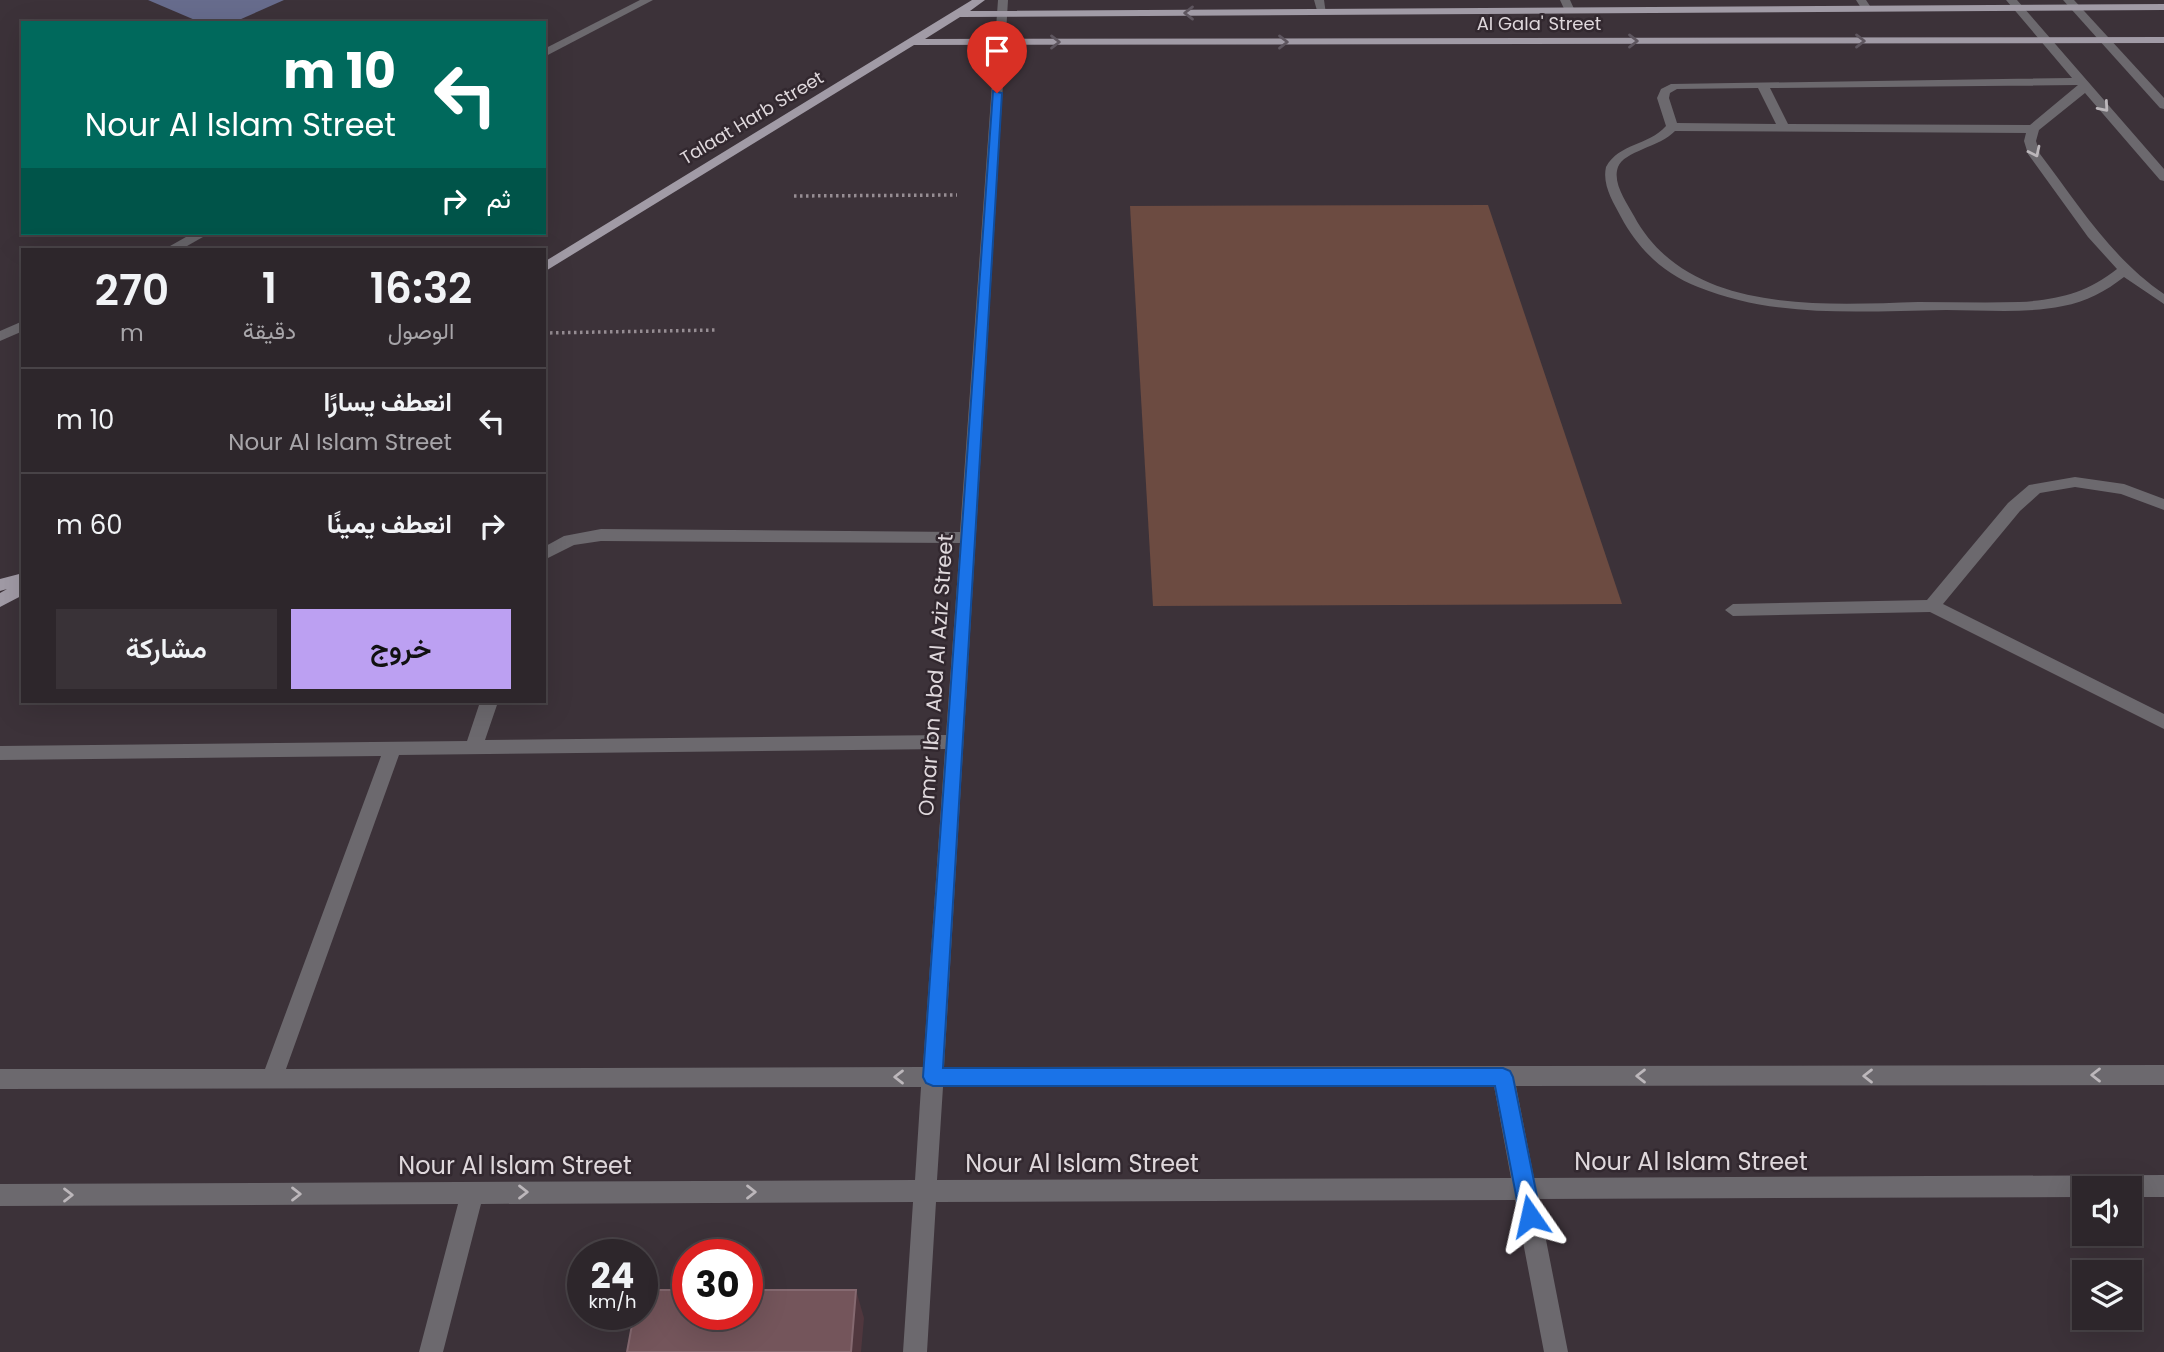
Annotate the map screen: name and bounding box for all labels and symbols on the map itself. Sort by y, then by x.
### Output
one-way arrow [1184,5,1194,21]
street label: Al Gala' Street [1477,11,1601,36]
pin [967,21,1027,93]
one-way arrow [1628,33,1638,49]
one-way arrow [1855,33,1866,49]
one-way arrow [1278,34,1288,50]
one-way arrow [1050,35,1061,50]
street label: Talaat Harb Street [675,65,828,170]
one-way arrow [2096,99,2108,112]
one-way arrow [2027,145,2041,157]
street label: Omar Ibn Abd Al Aziz Street [911,533,960,817]
one-way arrow [2090,1067,2101,1083]
one-way arrow [1863,1068,1873,1084]
one-way arrow [893,1069,904,1085]
one-way arrow [1635,1069,1646,1084]
street label: Nour Al Islam Street [1574,1145,1808,1178]
street label: Nour Al Islam Street [965,1147,1199,1180]
street label: Nour Al Islam Street [398,1149,632,1182]
position arrow [1493,1179,1567,1253]
one-way arrow [745,1184,756,1199]
one-way arrow [518,1185,529,1200]
one-way arrow [291,1186,301,1202]
one-way arrow [63,1187,74,1203]
speed limit sign: 30 [672,1239,763,1330]

